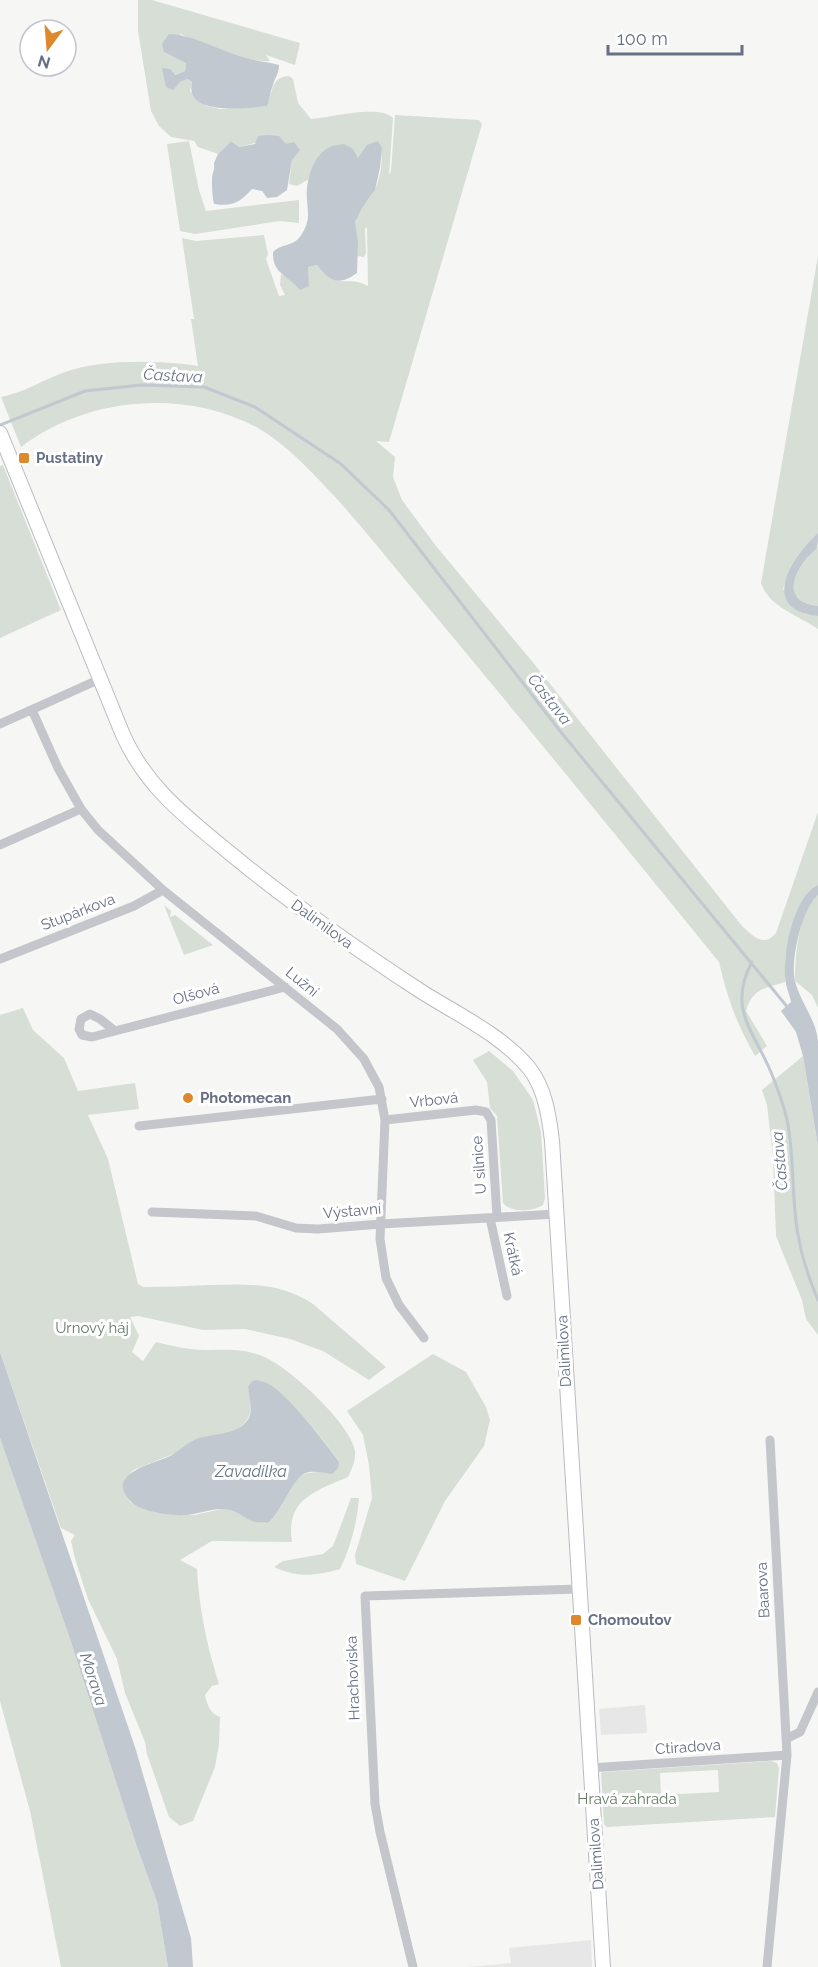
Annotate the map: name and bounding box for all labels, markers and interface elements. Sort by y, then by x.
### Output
north arrow [18,18,78,78]
scale bar [608,18,742,56]
text: 100 m [617,28,668,49]
text: N [36,51,52,73]
water label: Častava [143,363,204,387]
place label: Pustatiny [36,449,104,467]
marker: Pustatiny [17,451,31,465]
water label: Častava [524,669,576,729]
street label: Stupárkova [38,890,118,934]
street label: Dalimilova [288,896,356,952]
street label: Lužní [282,963,323,1001]
street label: Olšová [171,979,221,1009]
place label: Photomecan [200,1089,291,1107]
street label: Vrbová [409,1089,459,1111]
marker: Photomecan [181,1091,195,1105]
water label: Častava [766,1130,792,1191]
street label: U silnice [468,1135,490,1195]
street label: Výstavní [322,1199,382,1223]
street label: Krátká [500,1231,526,1277]
street label: Dalimilova [553,1315,575,1387]
park label: Urnový háj [55,1319,129,1337]
water label: Zavadilka [214,1462,287,1481]
street label: Baarova [753,1562,773,1618]
place label: Chomoutov [588,1611,672,1629]
marker: Chomoutov [569,1613,583,1627]
street label: Hrachoviska [343,1635,363,1721]
water label: Morava [76,1650,111,1708]
street label: Ctiradova [654,1736,722,1758]
park label: Hravá zahrada [577,1790,677,1808]
street label: Dalimilova [585,1817,607,1891]

